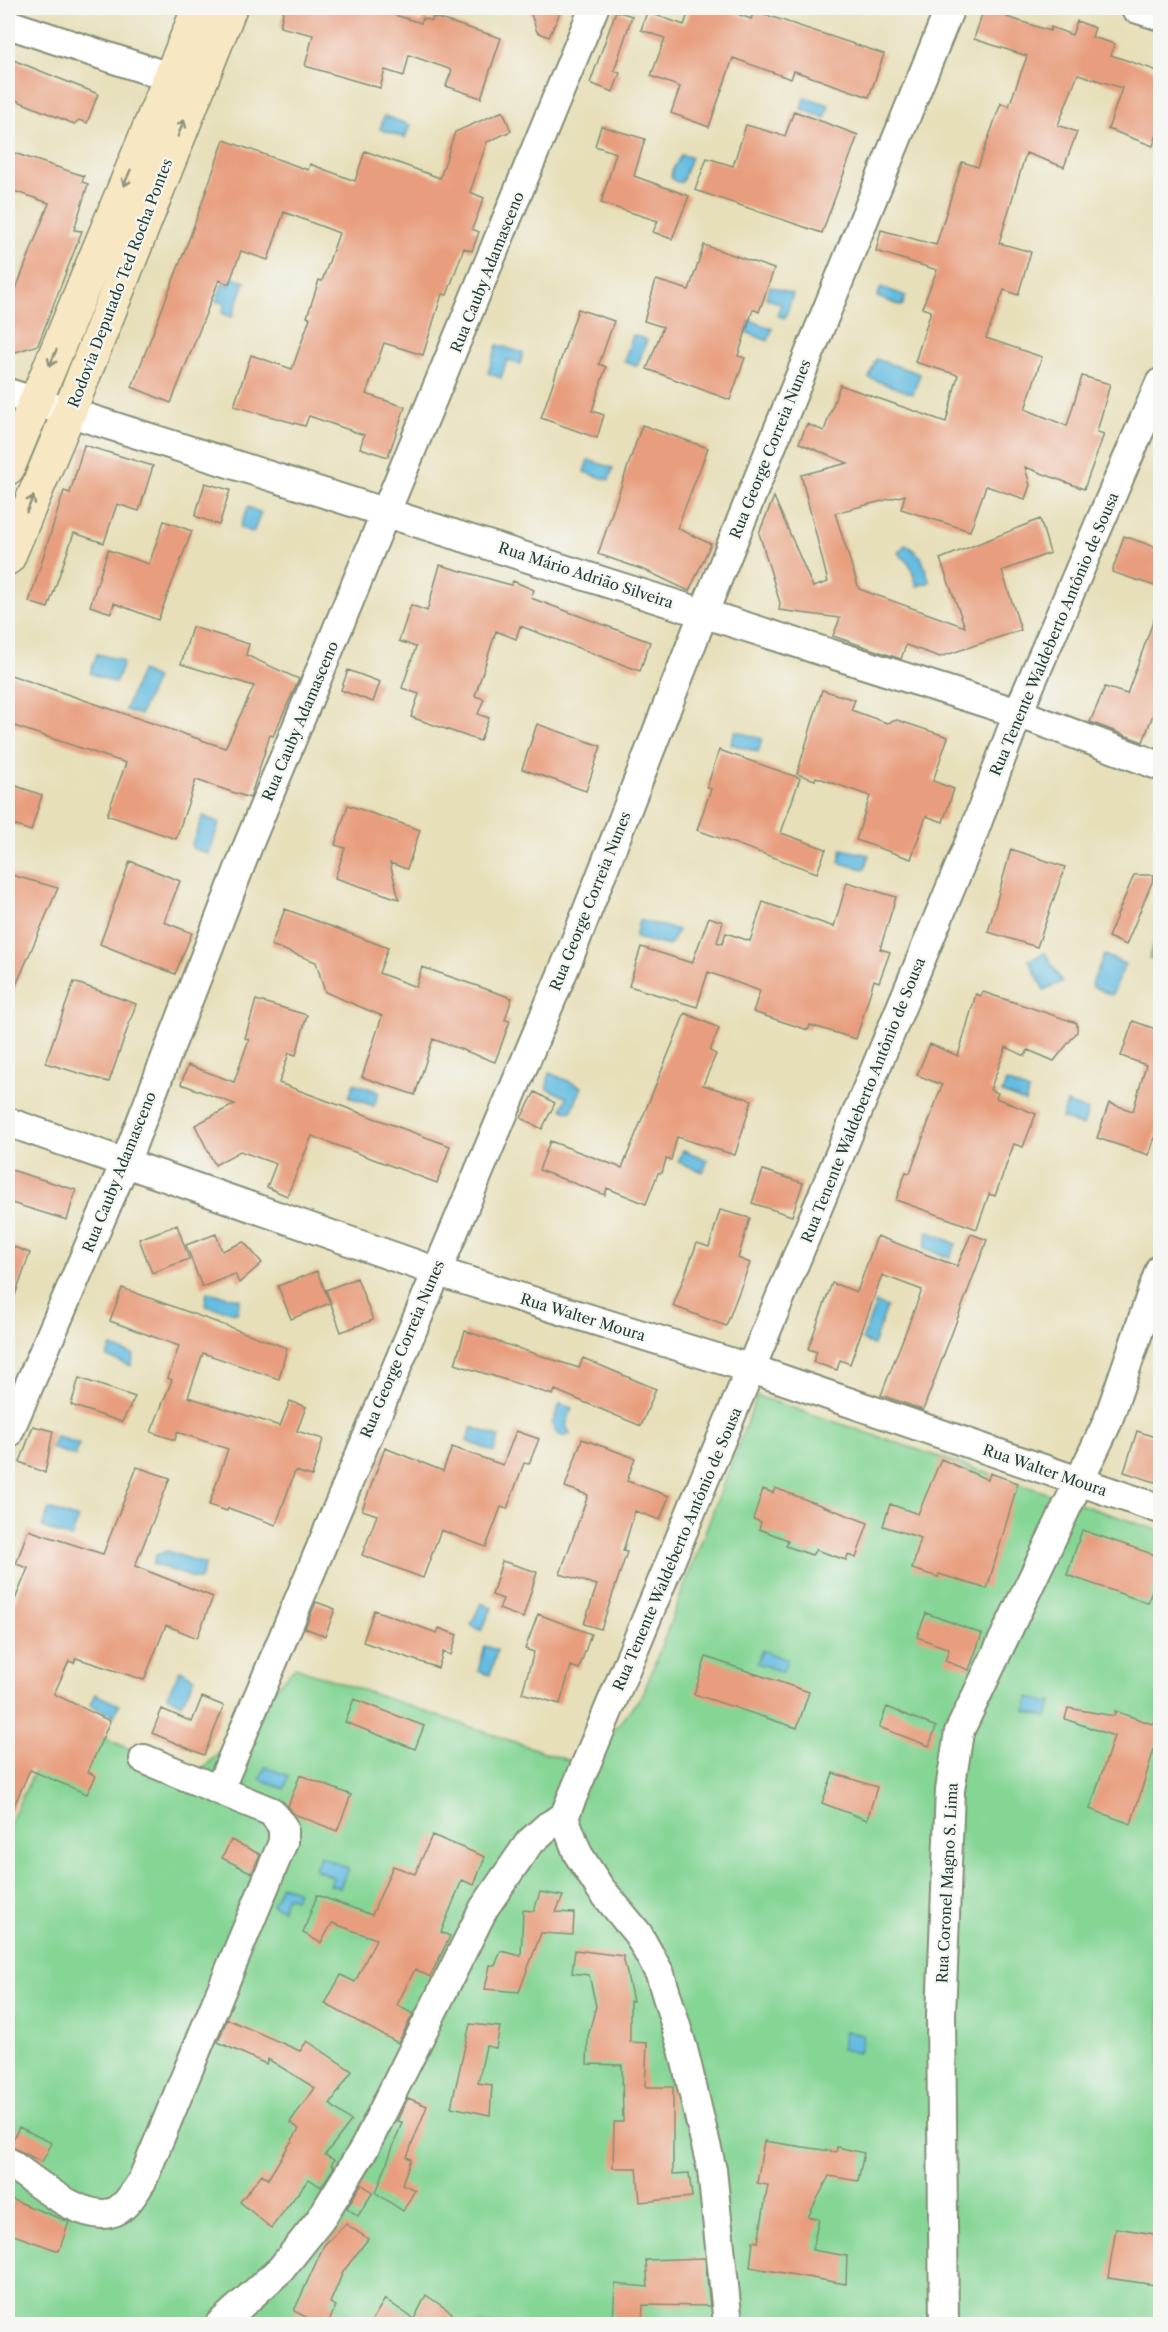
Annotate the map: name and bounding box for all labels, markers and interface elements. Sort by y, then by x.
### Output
one-way arrow [176,120,187,138]
street label: Rodovia Deputado Ted Rocha Pontes [64,156,176,410]
one-way arrow [121,168,132,186]
street label: Rua Cauby Adamasceno [446,189,528,355]
one-way arrow [47,348,58,366]
street label: Rua George Correia Nunes [725,357,815,541]
street label: Rua Tenente Waldeberto Antônio de Sousa [985,489,1123,779]
one-way arrow [25,496,36,514]
street label: Rua Mário Adrião Silveira [496,538,676,612]
street label: Rua Cauby Adamasceno [258,638,342,804]
street label: Rua George Correia Nunes [545,809,635,993]
street label: Rua Tenente Waldeberto Antônio de Sousa [797,954,929,1246]
street label: Rua Cauby Adamasceno [78,1089,160,1255]
street label: Rua George Correia Nunes [356,1257,448,1441]
street label: Rua Walter Moura [518,1289,648,1345]
street label: Rua Tenente Waldeberto Antônio de Sousa [608,1404,746,1694]
street label: Rua Walter Moura [980,1440,1110,1500]
street label: Rua Coronel Magno S. Lima [932,1782,962,1984]

